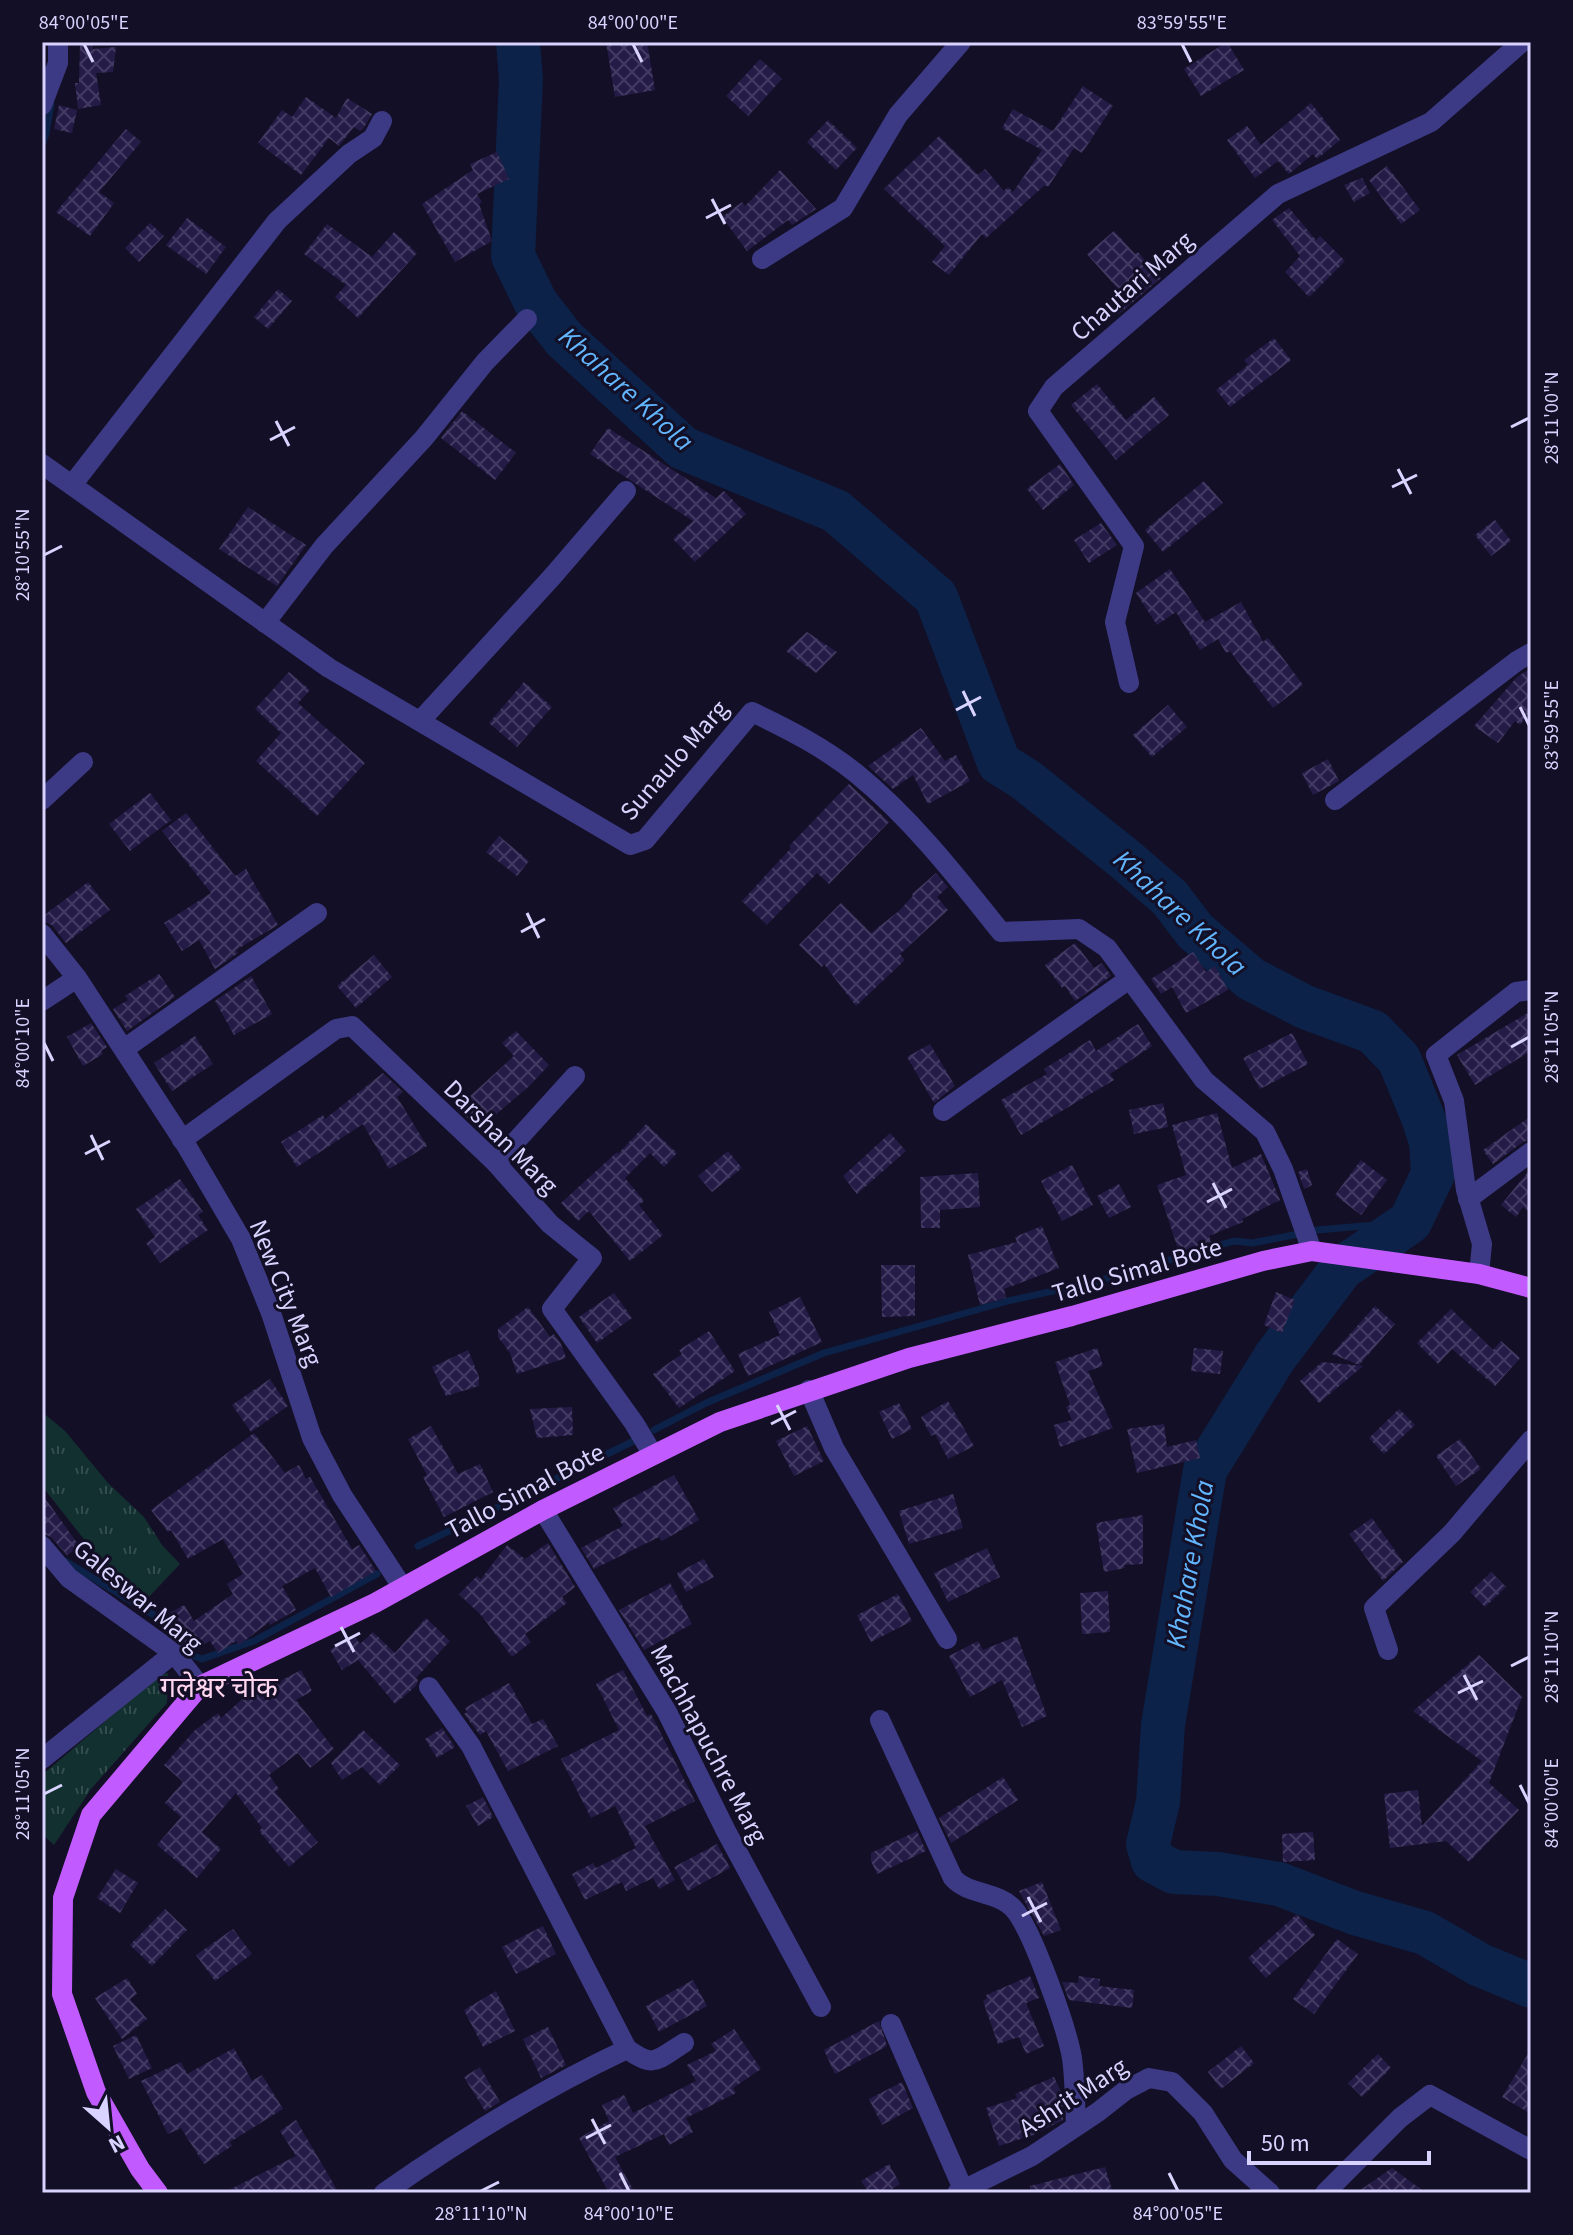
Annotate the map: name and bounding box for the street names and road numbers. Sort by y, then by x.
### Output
street label: Chautari Marg [1062,222,1202,350]
street label: Sunaulo Marg [611,692,737,828]
street label: Darshan Marg [435,1071,567,1203]
street label: New City Marg [240,1214,332,1372]
street label: Tallo Simal Bote [1048,1228,1226,1312]
street label: Tallo Simal Bote [439,1434,611,1548]
street label: Galeswar Marg [65,1531,211,1661]
street label: Machhapuchre Marg [641,1638,777,1850]
street label: Ashrit Marg [1011,2048,1135,2146]

